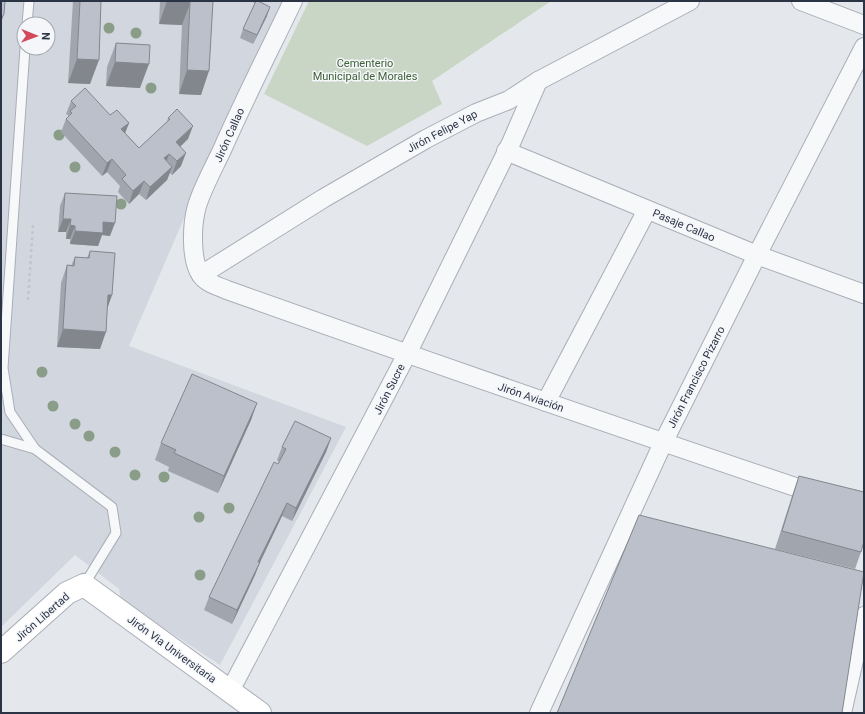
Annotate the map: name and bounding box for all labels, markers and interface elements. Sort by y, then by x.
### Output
north arrow [16,16,56,56]
text: N [39,32,52,40]
park label: Cementerio Municipal de Morales [313,57,418,83]
street label: Jirón Callao [212,106,247,164]
street label: Jirón Felipe Yap [405,107,480,155]
street label: Pasaje Callao [651,206,717,244]
street label: Jirón Francisco Pizarro [665,324,728,430]
street label: Jirón Sucre [371,362,408,417]
street label: Jirón Aviación [496,380,566,415]
street label: Jirón Libertad [12,590,72,645]
street label: Jirón Via Universitaria [125,613,219,686]

